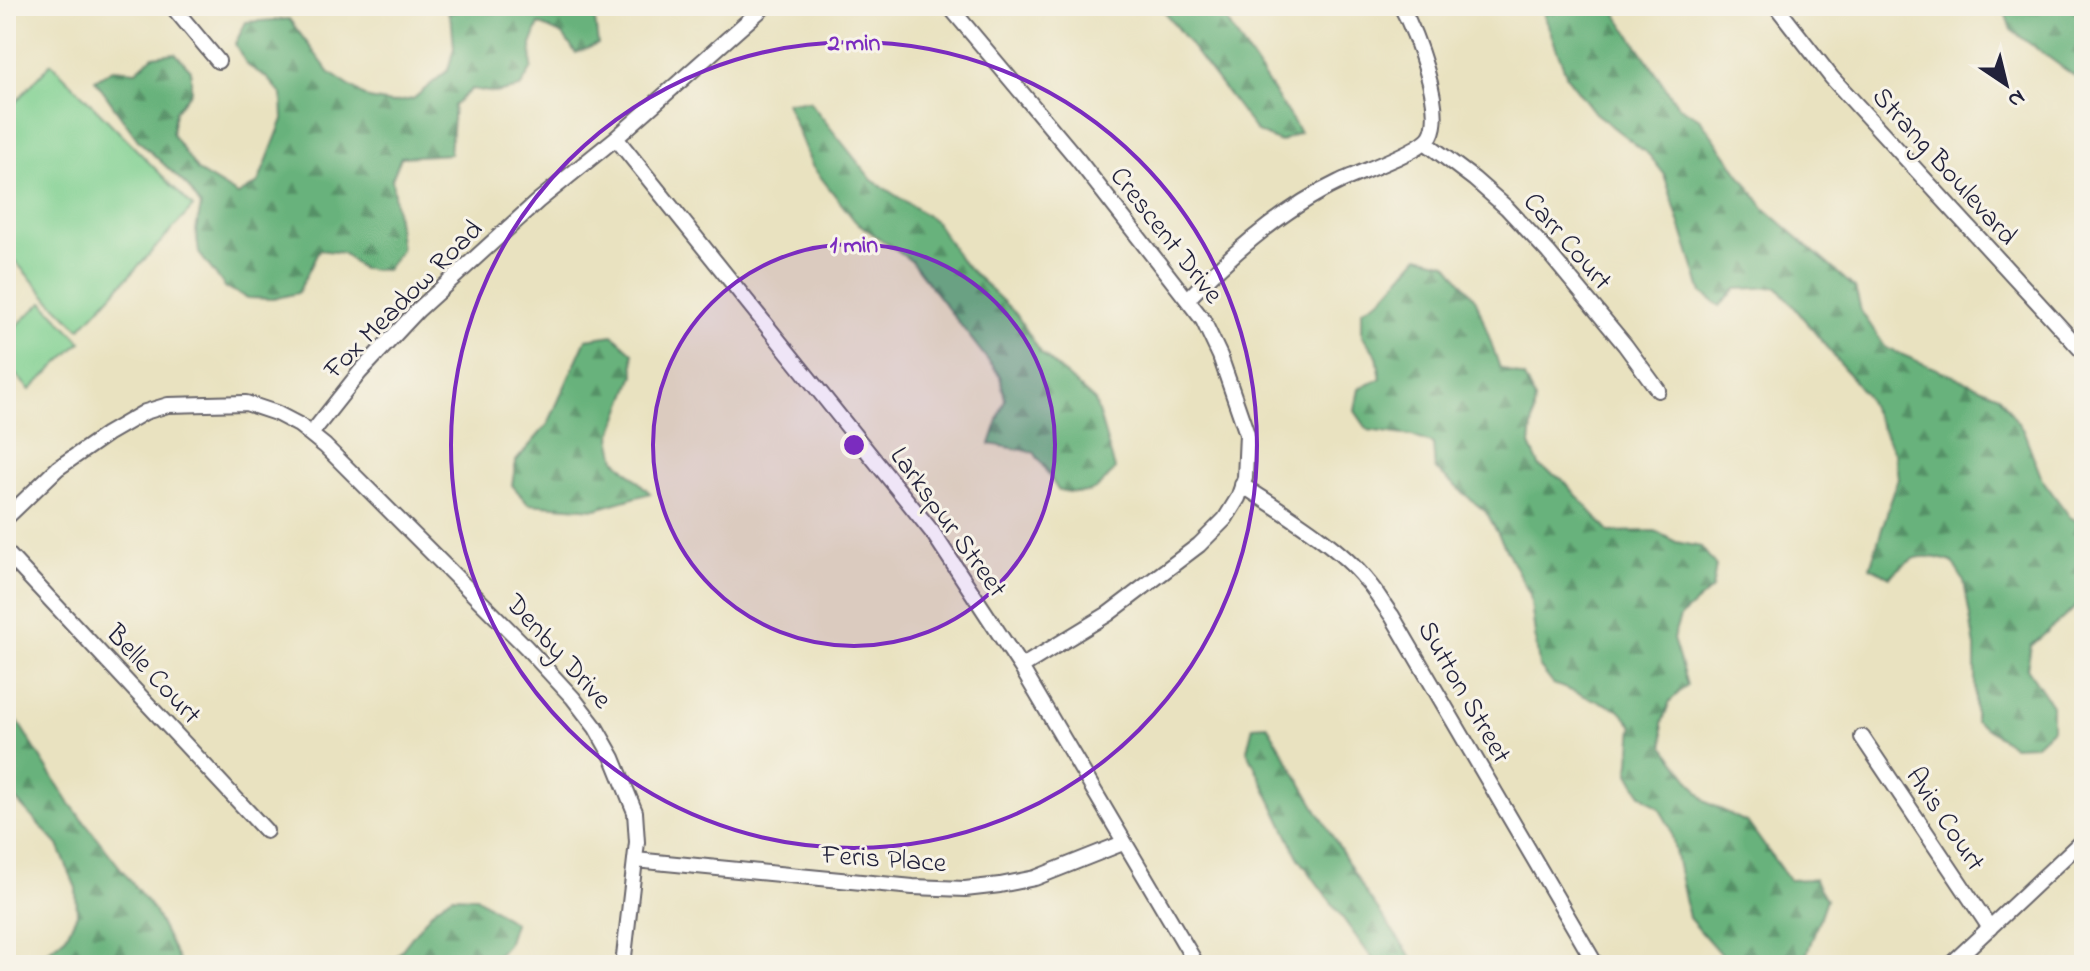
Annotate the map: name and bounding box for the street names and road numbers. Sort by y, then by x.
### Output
street label: Strang Boulevard [1861,79,2026,256]
street label: Crescent Drive [1098,159,1232,314]
street label: Carr Court [1512,184,1621,301]
street label: Fox Meadow Road [315,211,494,390]
street label: Larkspur Street [878,439,1016,607]
street label: Denby Drive [494,585,621,719]
street label: Sutton Street [1406,614,1520,772]
street label: Belle Court [94,615,210,735]
street label: Avis Court [1894,759,1994,880]
street label: Feris Place [819,836,948,885]

